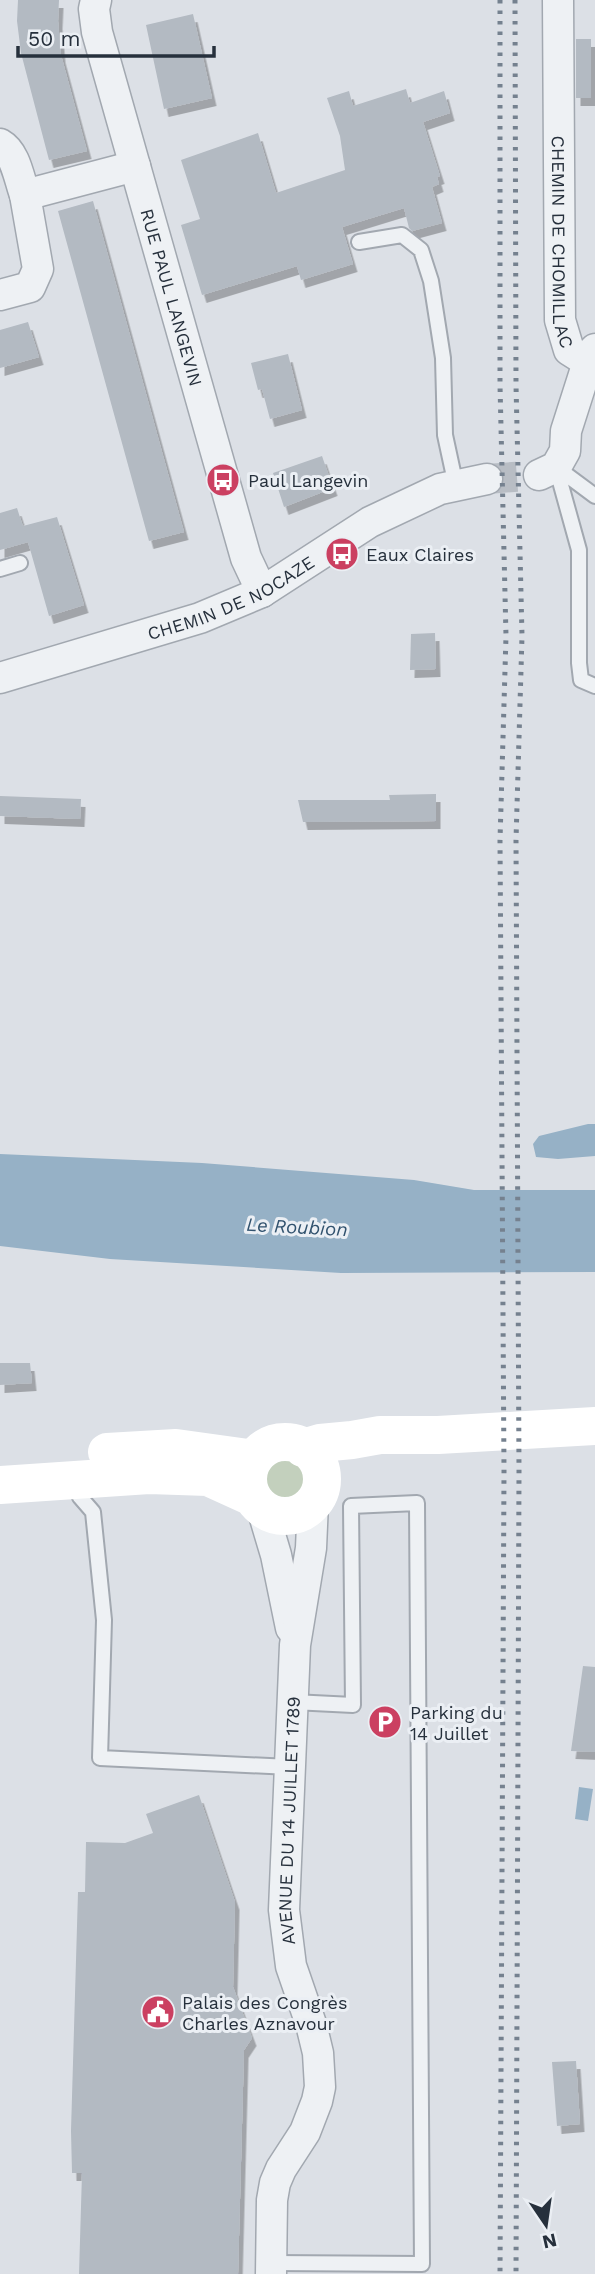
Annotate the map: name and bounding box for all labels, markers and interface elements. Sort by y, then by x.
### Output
scale bar [18,14,214,58]
text: 50 m [28,26,80,51]
street label: CHEMIN DE CHOMILLAC [548,136,578,350]
street label: RUE PAUL LANGEVIN [137,206,207,388]
bus stop icon: Paul Langevin [204,461,242,499]
place label: Paul Langevin [248,470,368,491]
bus stop icon: Eaux Claires [323,535,361,573]
place label: Eaux Claires [366,544,474,565]
street label: CHEMIN DE NOCAZE [145,551,318,644]
water label: Le Roubion [246,1213,348,1241]
street label: AVENUE DU 14 JUILLET 1789 [273,1696,303,1947]
place label: Parking du 14 Juillet [410,1702,503,1744]
parking icon: Parking du 14 Juillet [366,1703,404,1741]
place label: Palais des Congrès Charles Aznavour [182,1992,347,2034]
public building icon: Palais des Congrès Charles Aznavour [139,1993,177,2031]
north arrow [511,2190,581,2260]
text: N [540,2228,559,2254]

